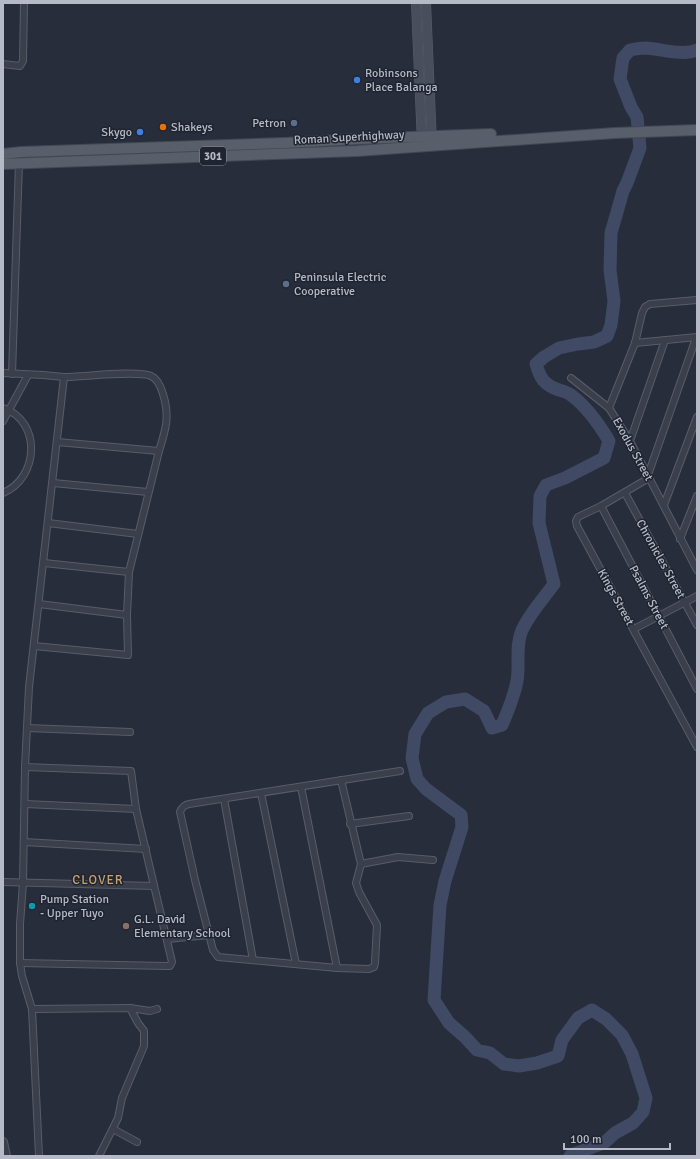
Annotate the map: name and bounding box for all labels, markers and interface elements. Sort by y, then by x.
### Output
place label: Robinsons Place Balanga [365,66,438,95]
marker: Robinsons Place Balanga [352,75,362,85]
place label: Petron [252,116,286,131]
marker: Petron [289,118,299,128]
place label: Shakeys [171,120,213,135]
marker: Shakeys [158,122,168,132]
place label: Skygo [101,125,132,140]
marker: Skygo [135,127,145,137]
street label: Roman Superhighway [293,127,405,148]
road number: 301 [200,147,226,165]
place label: Peninsula Electric Cooperative [294,270,387,299]
marker: Peninsula Electric Cooperative [281,279,291,289]
street label: Exodus Street [609,415,656,484]
street label: Chronicles Street [633,517,689,601]
street label: Psalms Street [625,563,672,632]
street label: Kings Street [594,566,637,628]
district label: CLOVER [72,872,124,888]
place label: Pump Station - Upper Tuyo [40,892,109,921]
marker: Pump Station - Upper Tuyo [27,901,37,911]
place label: G.L. David Elementary School [134,912,231,941]
marker: G.L. David Elementary School [121,921,131,931]
scale bar [564,1125,670,1151]
text: 100 m [570,1132,602,1147]

